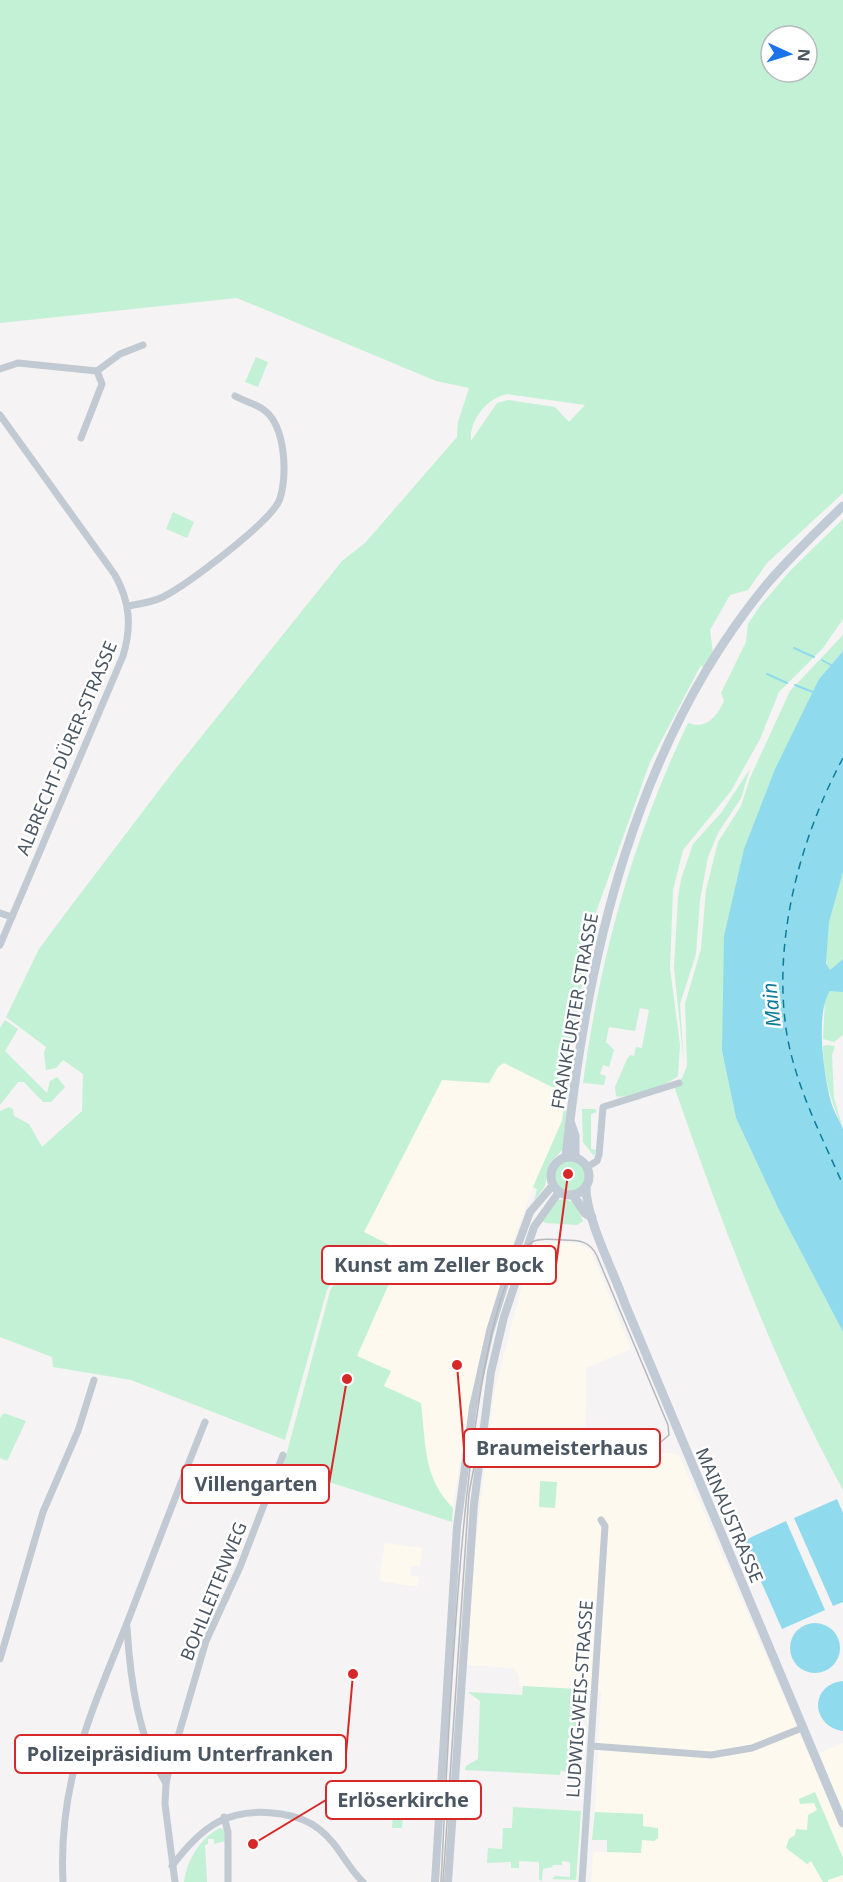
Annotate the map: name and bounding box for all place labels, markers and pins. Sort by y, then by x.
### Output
callout: Kunst am Zeller Bock [322,1246,556,1284]
callout: Braumeisterhaus [464,1429,660,1467]
callout: Villengarten [182,1465,329,1503]
callout: Polizeipräsidium Unterfranken [15,1735,346,1773]
callout: Erlöserkirche [326,1781,481,1819]

